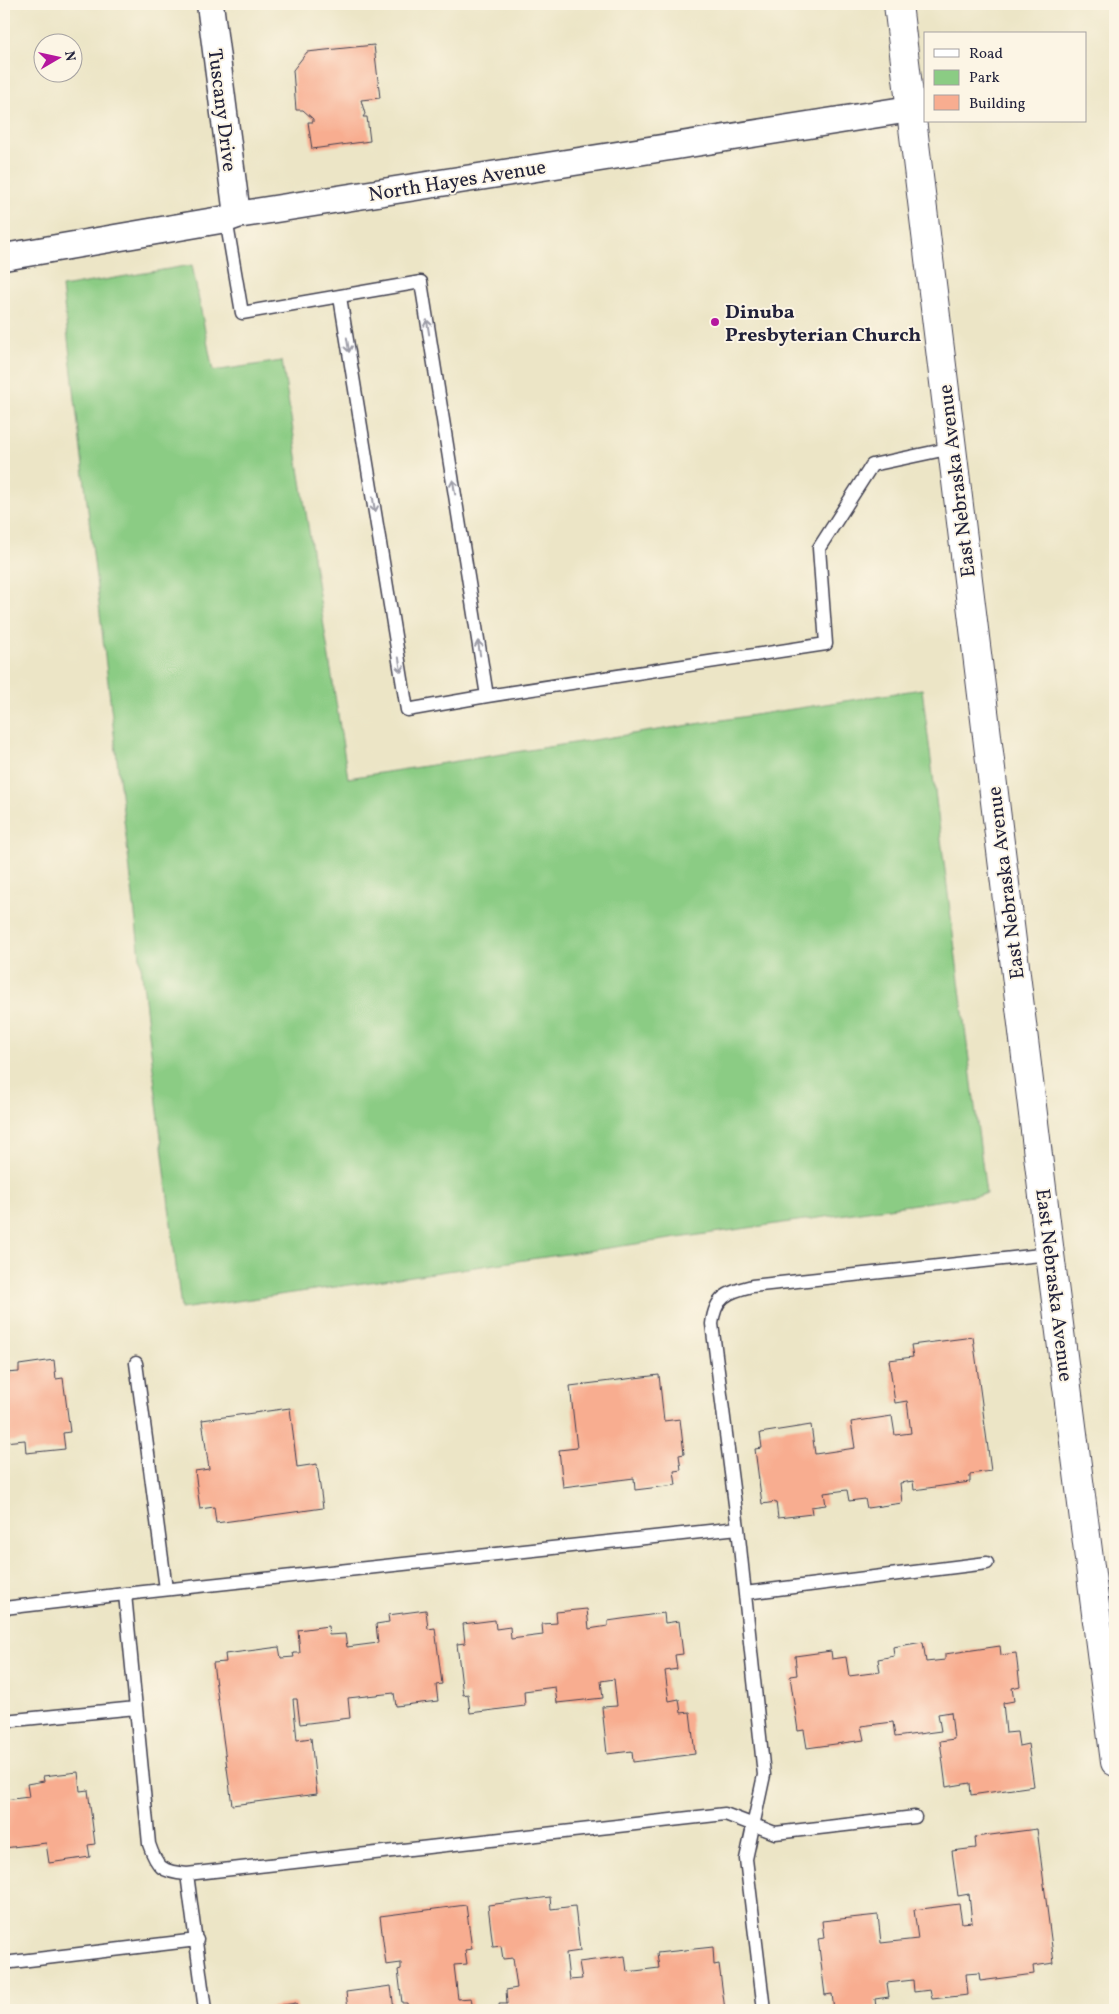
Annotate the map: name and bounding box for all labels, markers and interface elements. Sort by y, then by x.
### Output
north arrow [32,32,82,82]
legend [924,32,1086,122]
text: Road [969,44,1003,65]
street label: Tuscany Drive [200,47,242,173]
text: N [59,50,80,63]
text: Park [969,68,1000,89]
text: Building [969,94,1026,115]
street label: North Hayes Avenue [367,154,548,210]
place label: Dinuba Presbyterian Church [725,299,921,350]
marker: Dinuba Presbyterian Church [709,316,721,328]
one-way arrow [423,319,433,335]
one-way arrow [343,336,353,352]
street label: East Nebraska Avenue [932,383,984,579]
one-way arrow [449,479,459,495]
one-way arrow [369,497,379,513]
one-way arrow [474,640,484,656]
one-way arrow [395,657,405,673]
street label: East Nebraska Avenue [981,785,1033,981]
street label: East Nebraska Avenue [1027,1187,1079,1383]

